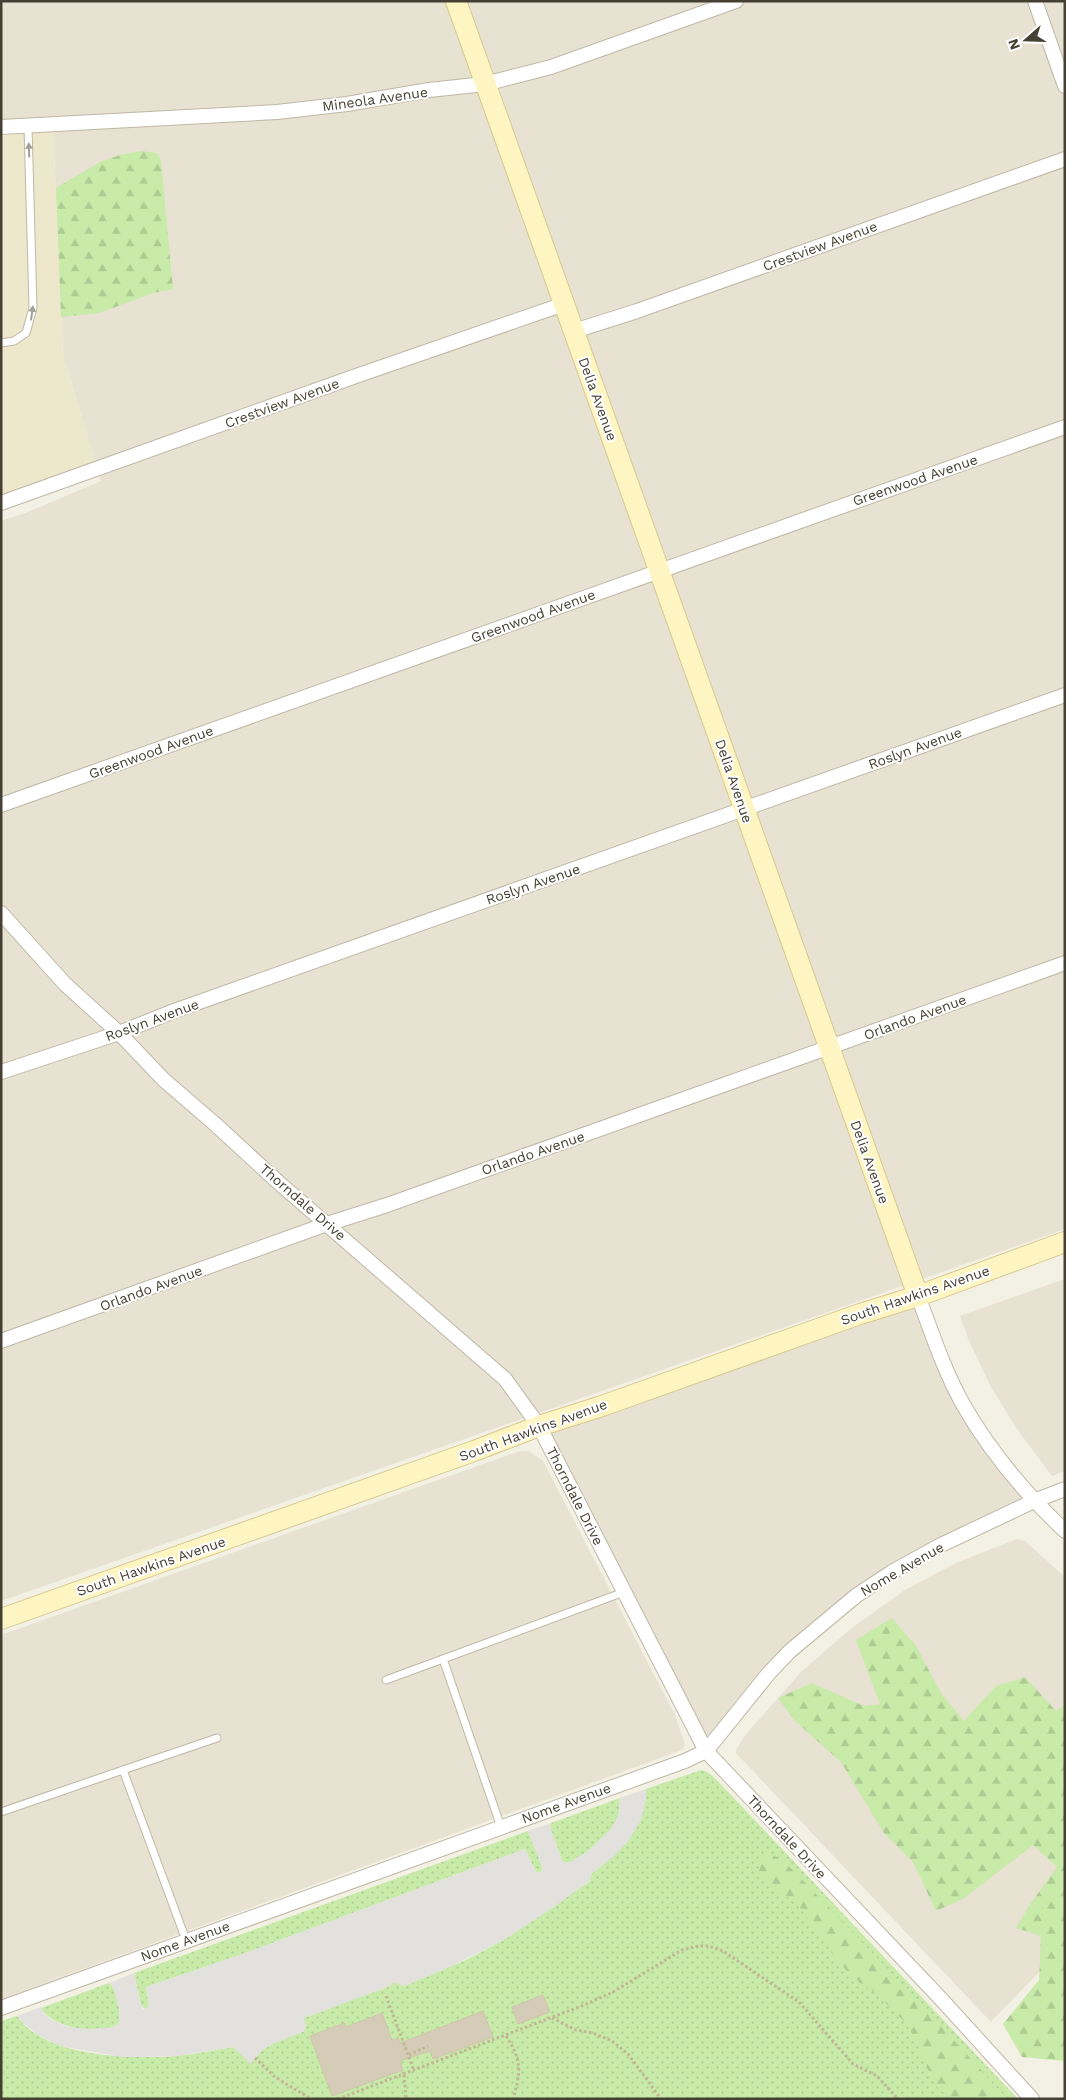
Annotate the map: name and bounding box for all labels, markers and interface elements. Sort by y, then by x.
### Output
north arrow [1001,15,1051,65]
text: N [1004,37,1023,52]
street label: Mineola Avenue [321,84,429,114]
one-way arrow [25,142,33,158]
street label: Crestview Avenue [761,218,879,274]
one-way arrow [28,304,36,320]
street label: Delia Avenue [576,355,620,443]
street label: Crestview Avenue [223,375,341,431]
street label: Greenwood Avenue [850,451,980,509]
street label: Greenwood Avenue [469,586,597,646]
street label: Greenwood Avenue [87,722,215,782]
street label: Roslyn Avenue [866,724,964,772]
street label: Delia Avenue [712,737,756,825]
street label: Roslyn Avenue [484,860,582,908]
street label: Orlando Avenue [862,991,968,1043]
street label: Roslyn Avenue [103,996,201,1044]
street label: Delia Avenue [848,1118,892,1206]
street label: Orlando Avenue [479,1128,587,1178]
street label: Thorndale Drive [257,1160,349,1244]
street label: Orlando Avenue [98,1262,204,1314]
street label: South Hawkins Avenue [838,1262,992,1328]
street label: South Hawkins Avenue [457,1396,609,1464]
street label: Thorndale Drive [543,1444,607,1548]
street label: South Hawkins Avenue [74,1533,228,1599]
street label: Nome Avenue [857,1539,947,1599]
street label: Nome Avenue [519,1779,613,1827]
street label: Thorndale Drive [744,1792,830,1882]
street label: Nome Avenue [138,1917,232,1965]

